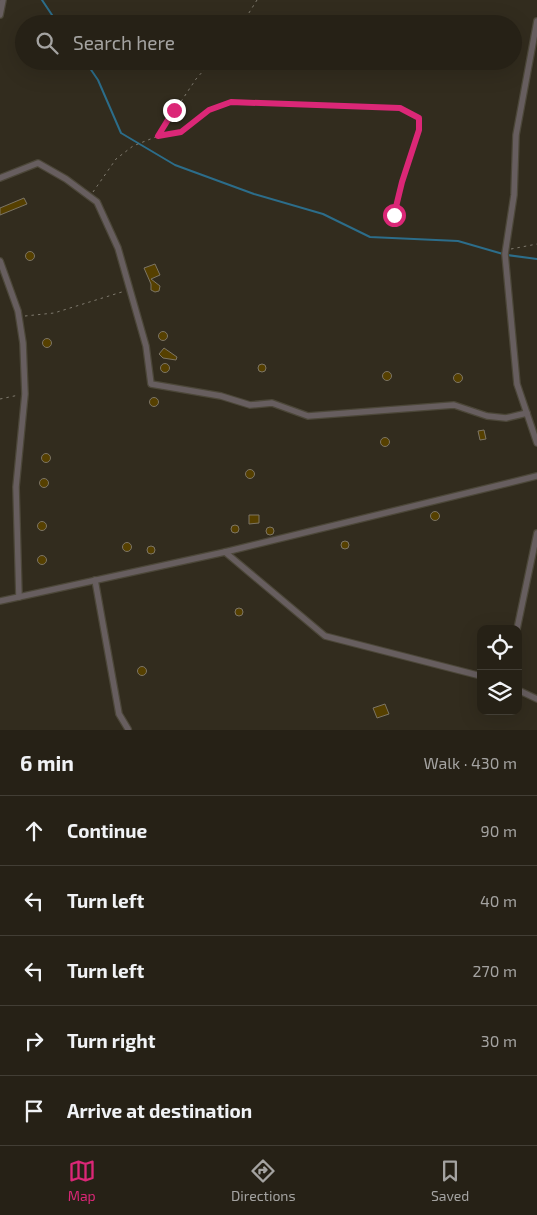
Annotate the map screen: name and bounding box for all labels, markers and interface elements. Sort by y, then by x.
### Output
search box [15,15,522,70]
icon: search [33,29,61,57]
text: Search here [73,31,175,54]
route end [163,99,186,122]
route start [383,204,406,227]
map controls [477,625,522,715]
button: locate [477,625,522,670]
button: layers [477,670,522,715]
text: 6 min [20,750,74,775]
text: Walk · 430 m [424,753,517,772]
icon: ahead [20,817,48,845]
text: Continue [67,819,147,842]
text: 90 m [481,821,517,840]
icon: left [20,887,48,915]
text: Turn left [67,889,144,912]
text: 40 m [480,891,517,910]
icon: left [20,957,48,985]
text: Turn left [67,959,144,982]
text: 270 m [473,961,517,980]
icon: right [20,1027,48,1055]
text: Turn right [67,1029,155,1052]
text: 30 m [481,1031,517,1050]
icon: arrive [20,1097,48,1125]
text: Arrive at destination [67,1099,252,1122]
tab: Map [68,1157,96,1204]
tab: Directions [231,1157,296,1204]
tab: Saved [431,1157,469,1204]

